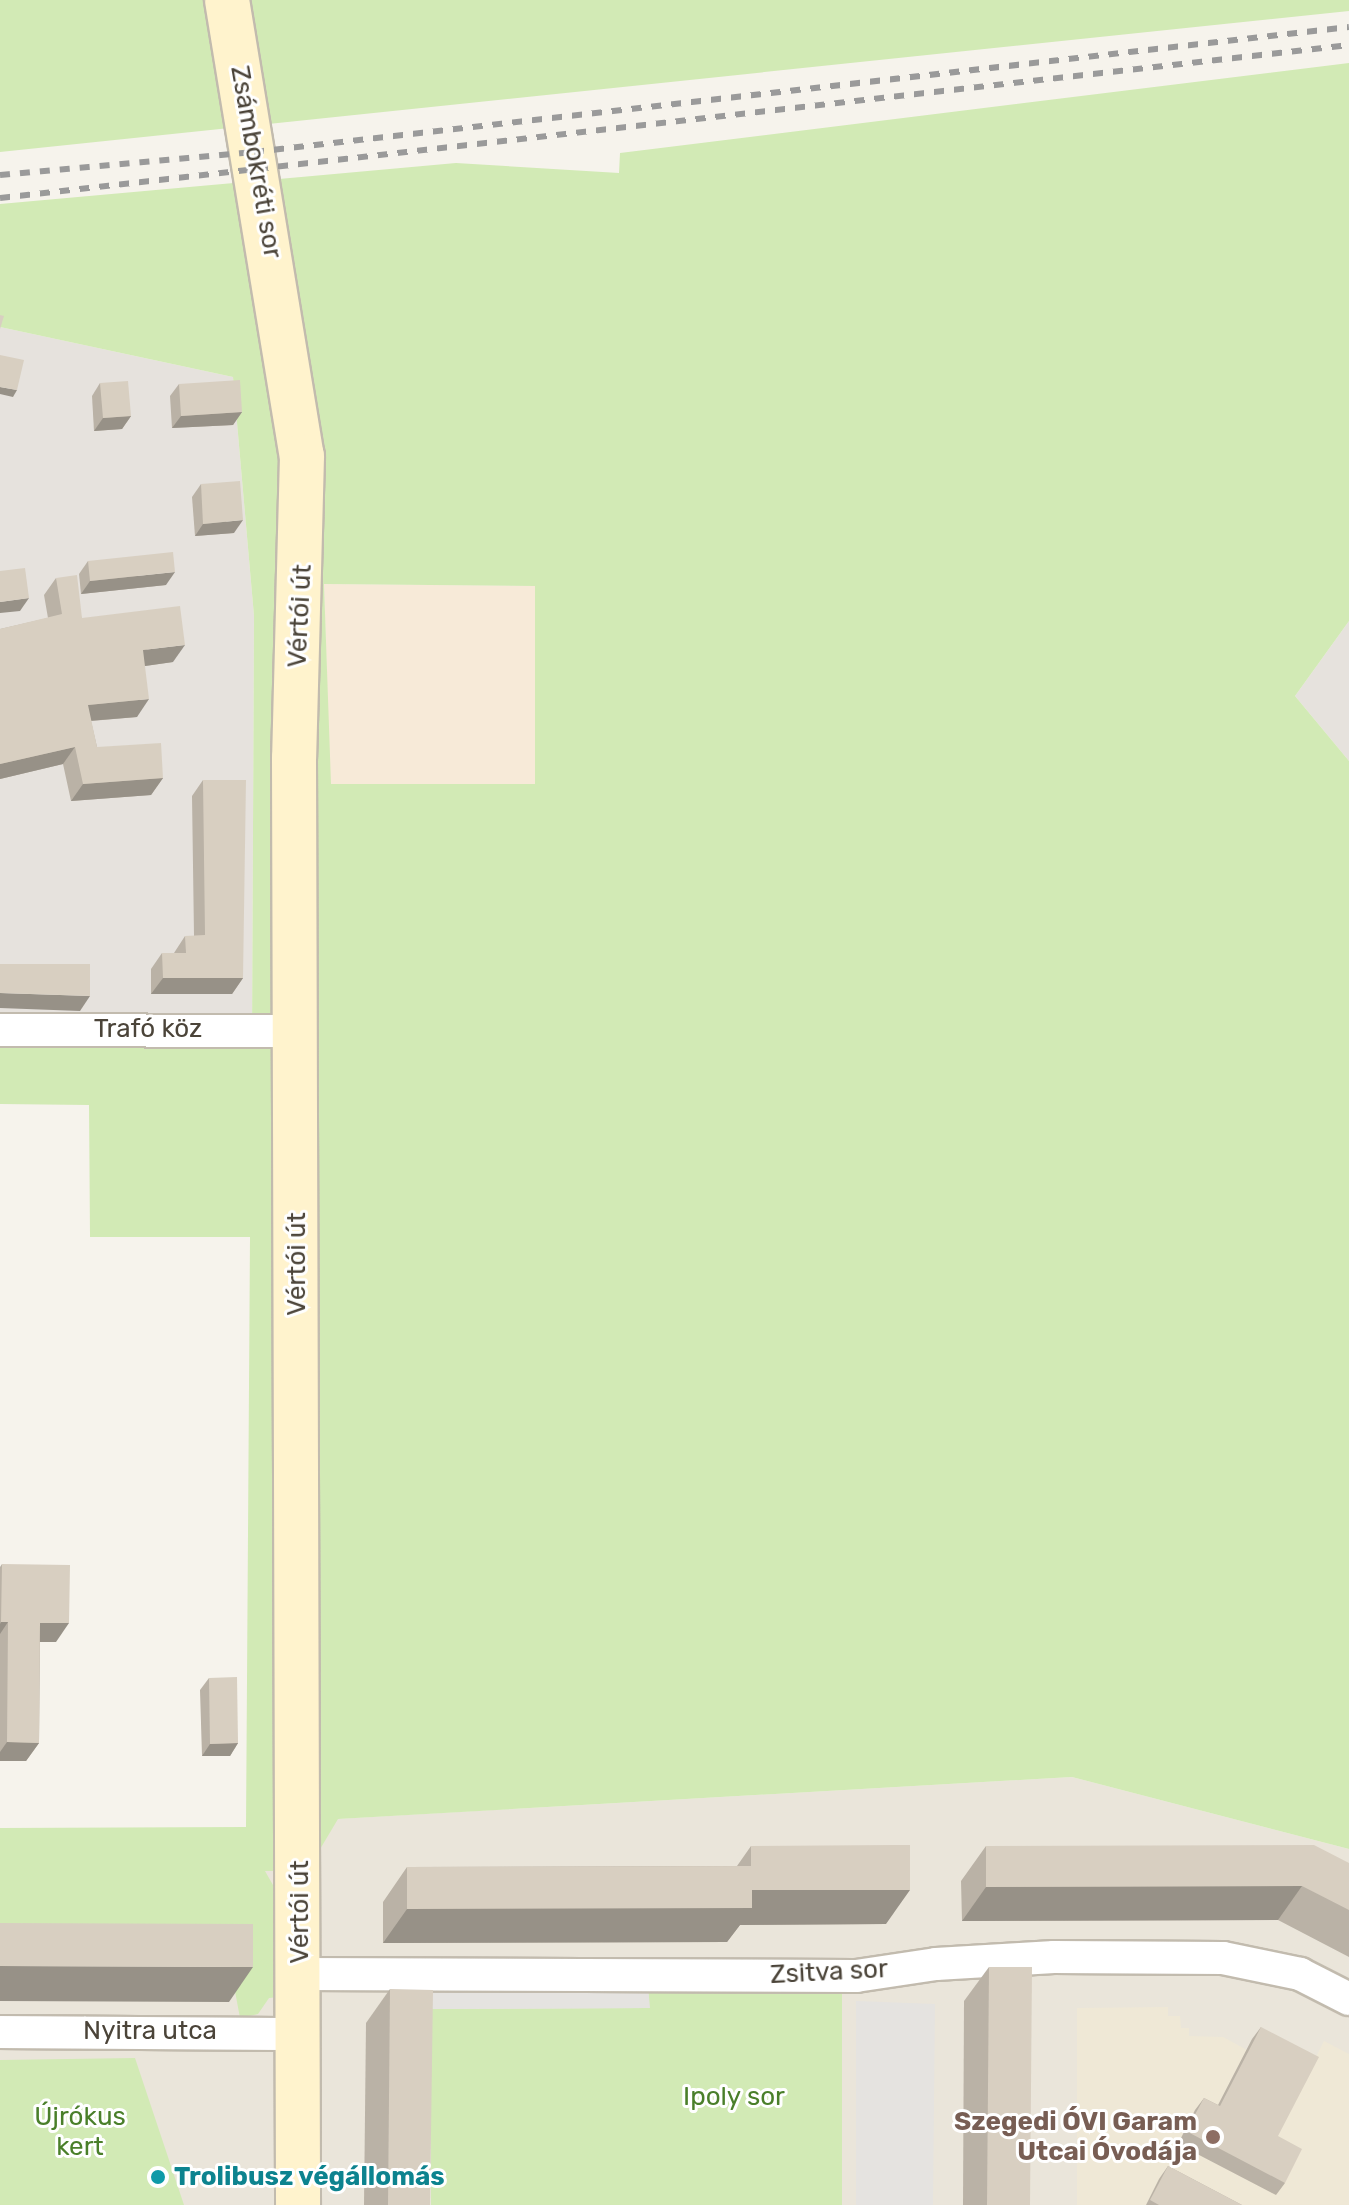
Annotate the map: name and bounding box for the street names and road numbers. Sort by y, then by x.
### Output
street label: Zsámbokréti sor [224,63,288,261]
street label: Vértói út [282,563,318,669]
street label: Trafó köz [94,1013,202,1045]
street label: Vértói út [281,1212,313,1316]
street label: Vértói út [284,1860,316,1964]
street label: Zsitva sor [769,1953,889,1991]
street label: Nyitra utca [83,2015,217,2047]

